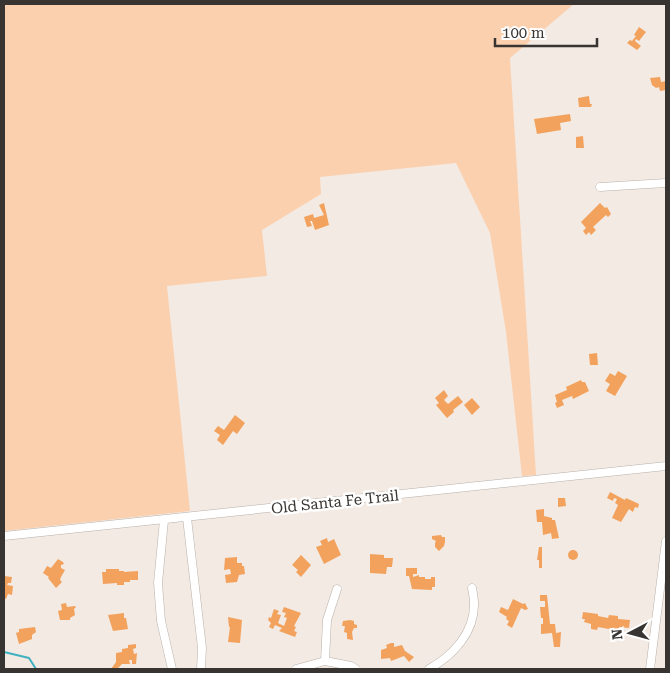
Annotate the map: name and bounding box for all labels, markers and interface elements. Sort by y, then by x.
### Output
scale bar [495,15,598,47]
text: 100 m [502,24,545,42]
street label: Old Santa Fe Trail [270,486,400,518]
north arrow [605,608,655,658]
text: N [609,628,626,641]

